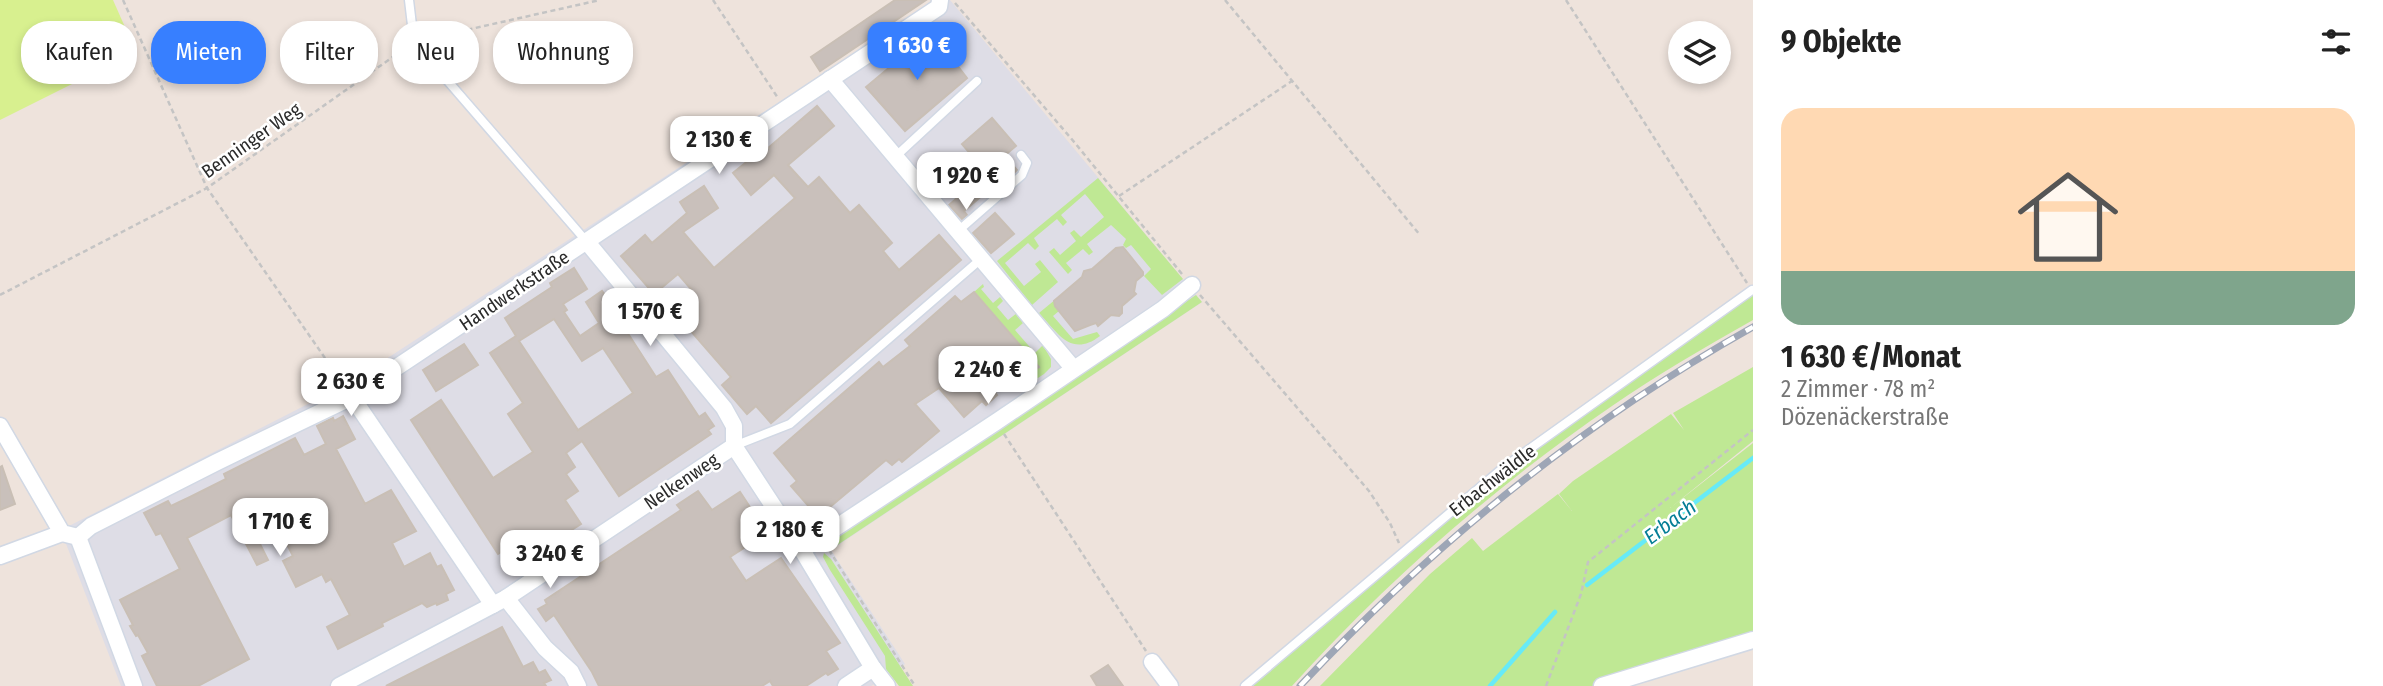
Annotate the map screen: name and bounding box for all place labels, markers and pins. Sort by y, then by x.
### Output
pin: 1 630 € [852,22,982,82]
pin: 2 130 € [654,116,784,176]
pin: 1 920 € [901,152,1031,212]
pin: 1 570 € [585,288,715,348]
pin: 2 240 € [923,346,1053,406]
pin: 2 630 € [286,358,416,418]
pin: 1 710 € [215,498,345,558]
pin: 2 180 € [725,506,855,566]
pin: 3 240 € [485,530,615,590]

